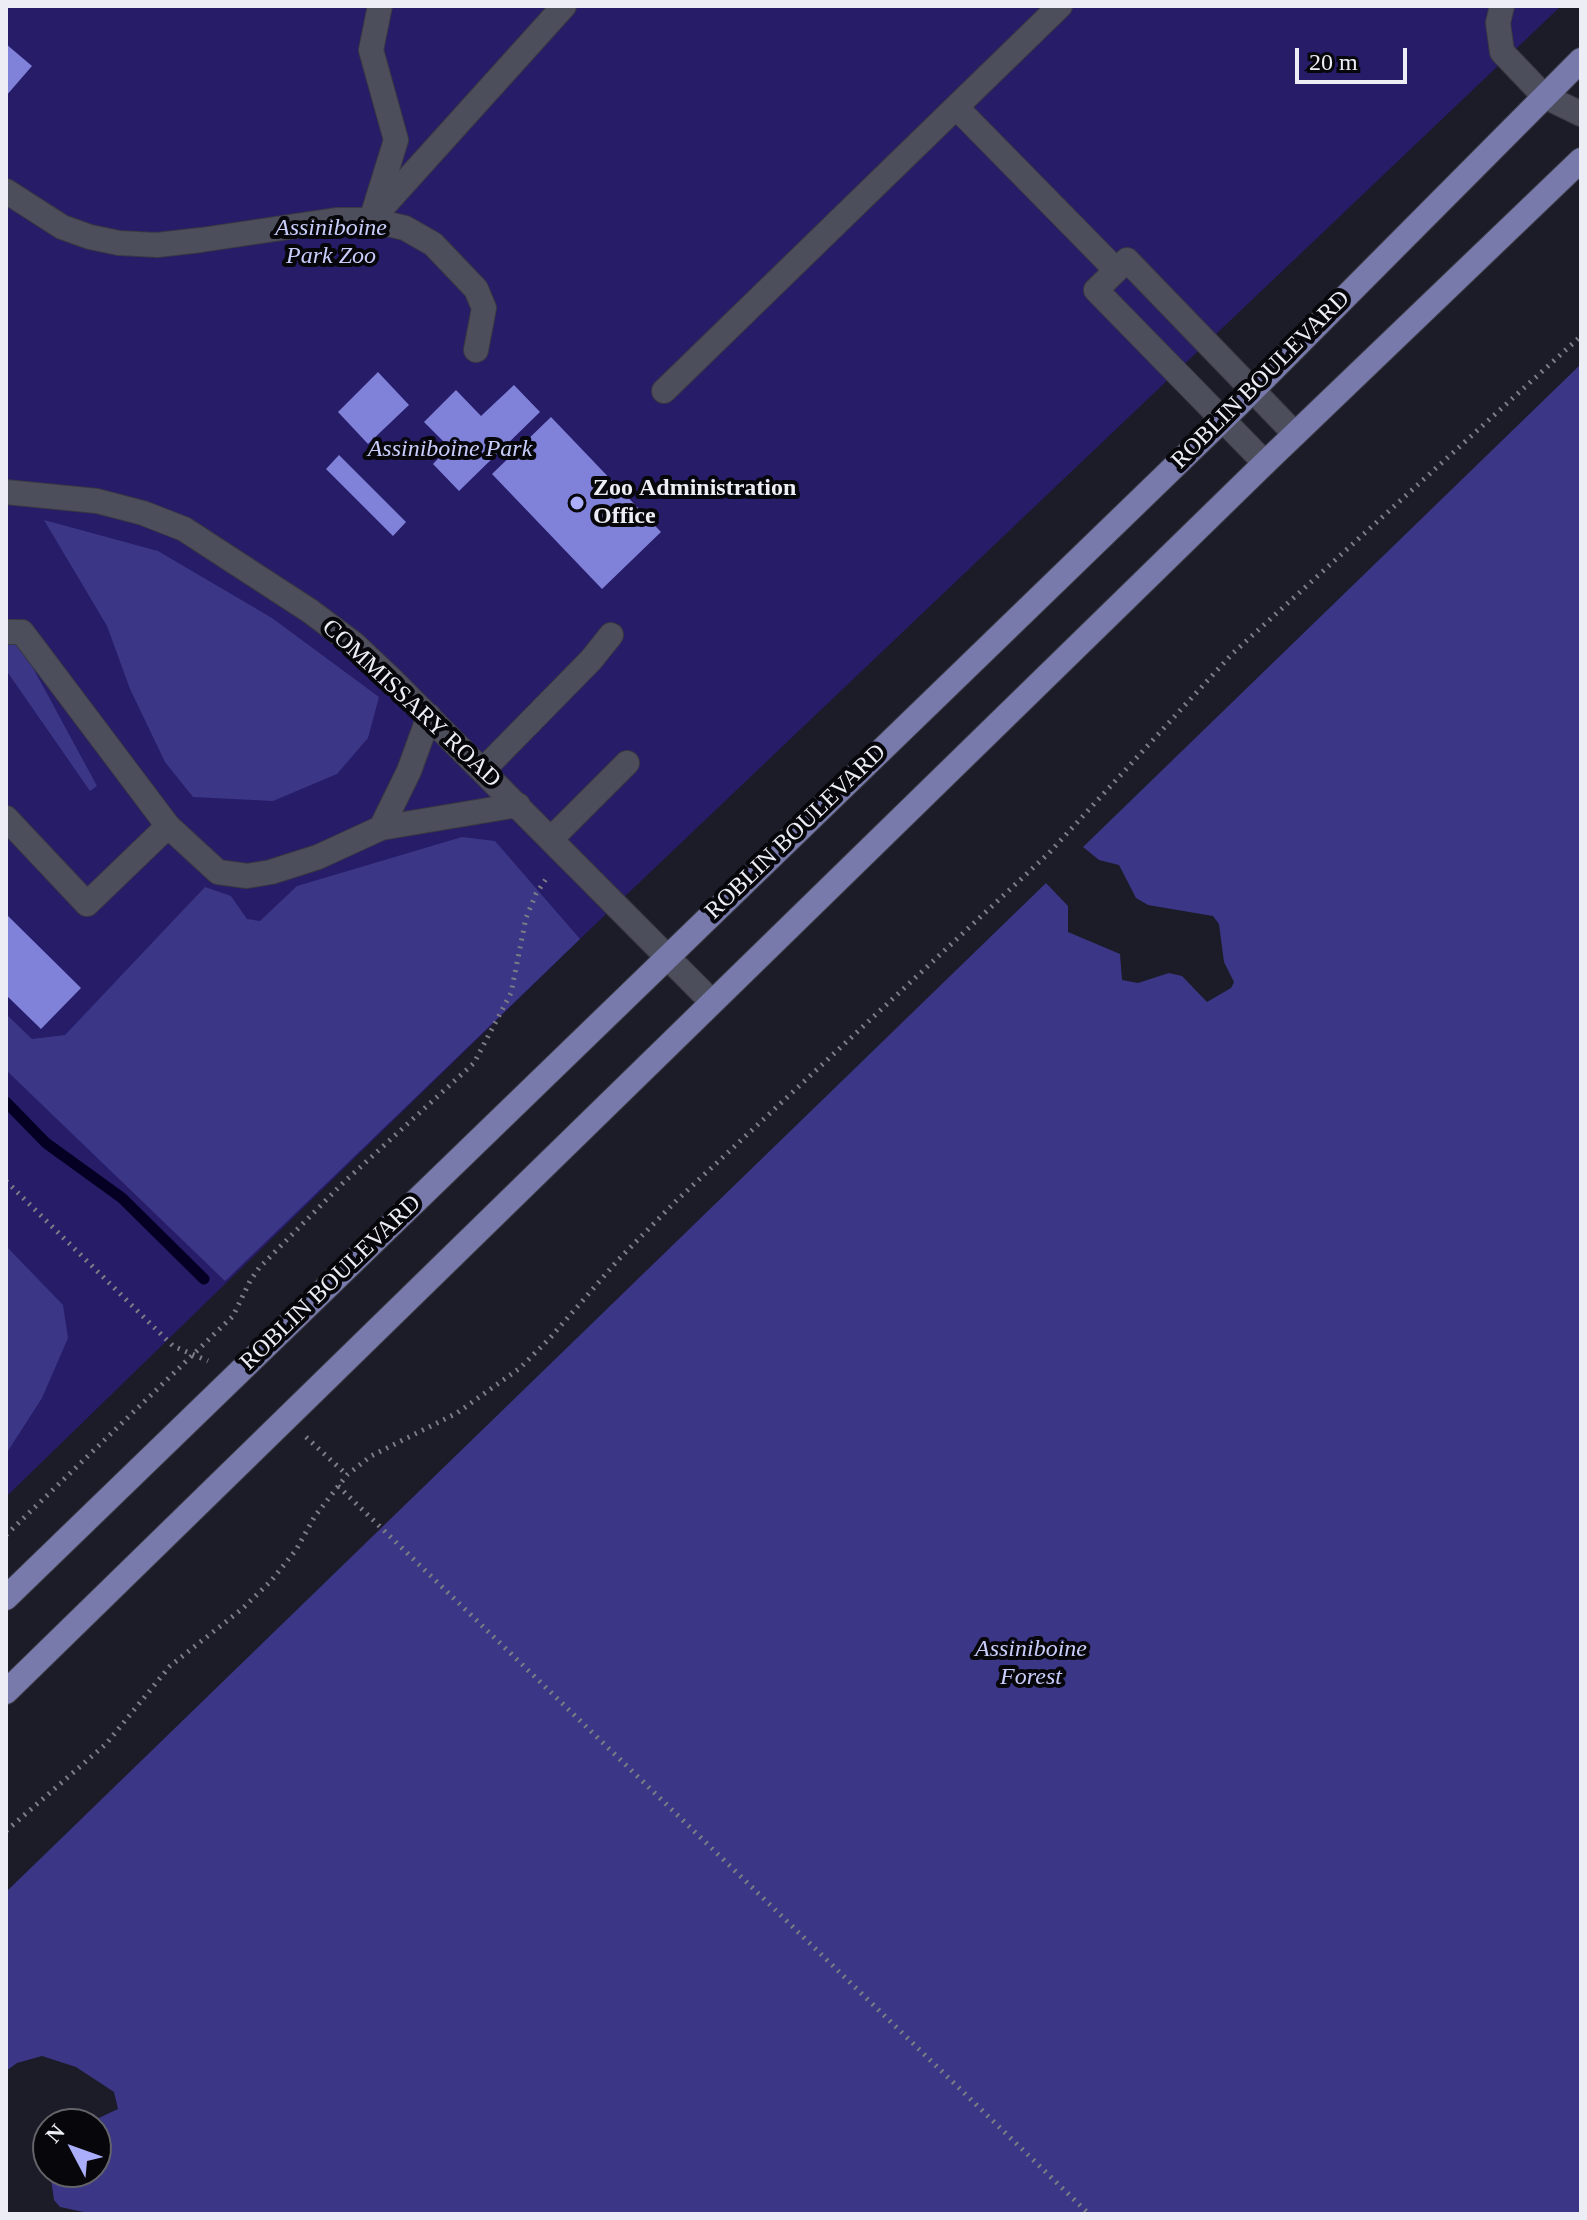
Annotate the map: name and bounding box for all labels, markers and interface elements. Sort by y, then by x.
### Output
scale bar [1299,32,1411,82]
text: 20 m [1309,49,1358,75]
park label: Assiniboine Park Zoo [275,215,387,271]
street label: ROBLIN BOULEVARD [1166,285,1356,475]
park label: Assiniboine Park [368,436,532,464]
place label: Zoo Administration Office [593,475,796,531]
marker: Zoo Administration Office [568,494,586,512]
street label: COMMISSARY ROAD [316,614,506,794]
street label: ROBLIN BOULEVARD [700,738,892,926]
street label: ROBLIN BOULEVARD [235,1189,427,1377]
park label: Assiniboine Forest [975,1636,1087,1692]
north arrow [32,2108,112,2188]
text: N [40,2119,70,2147]

